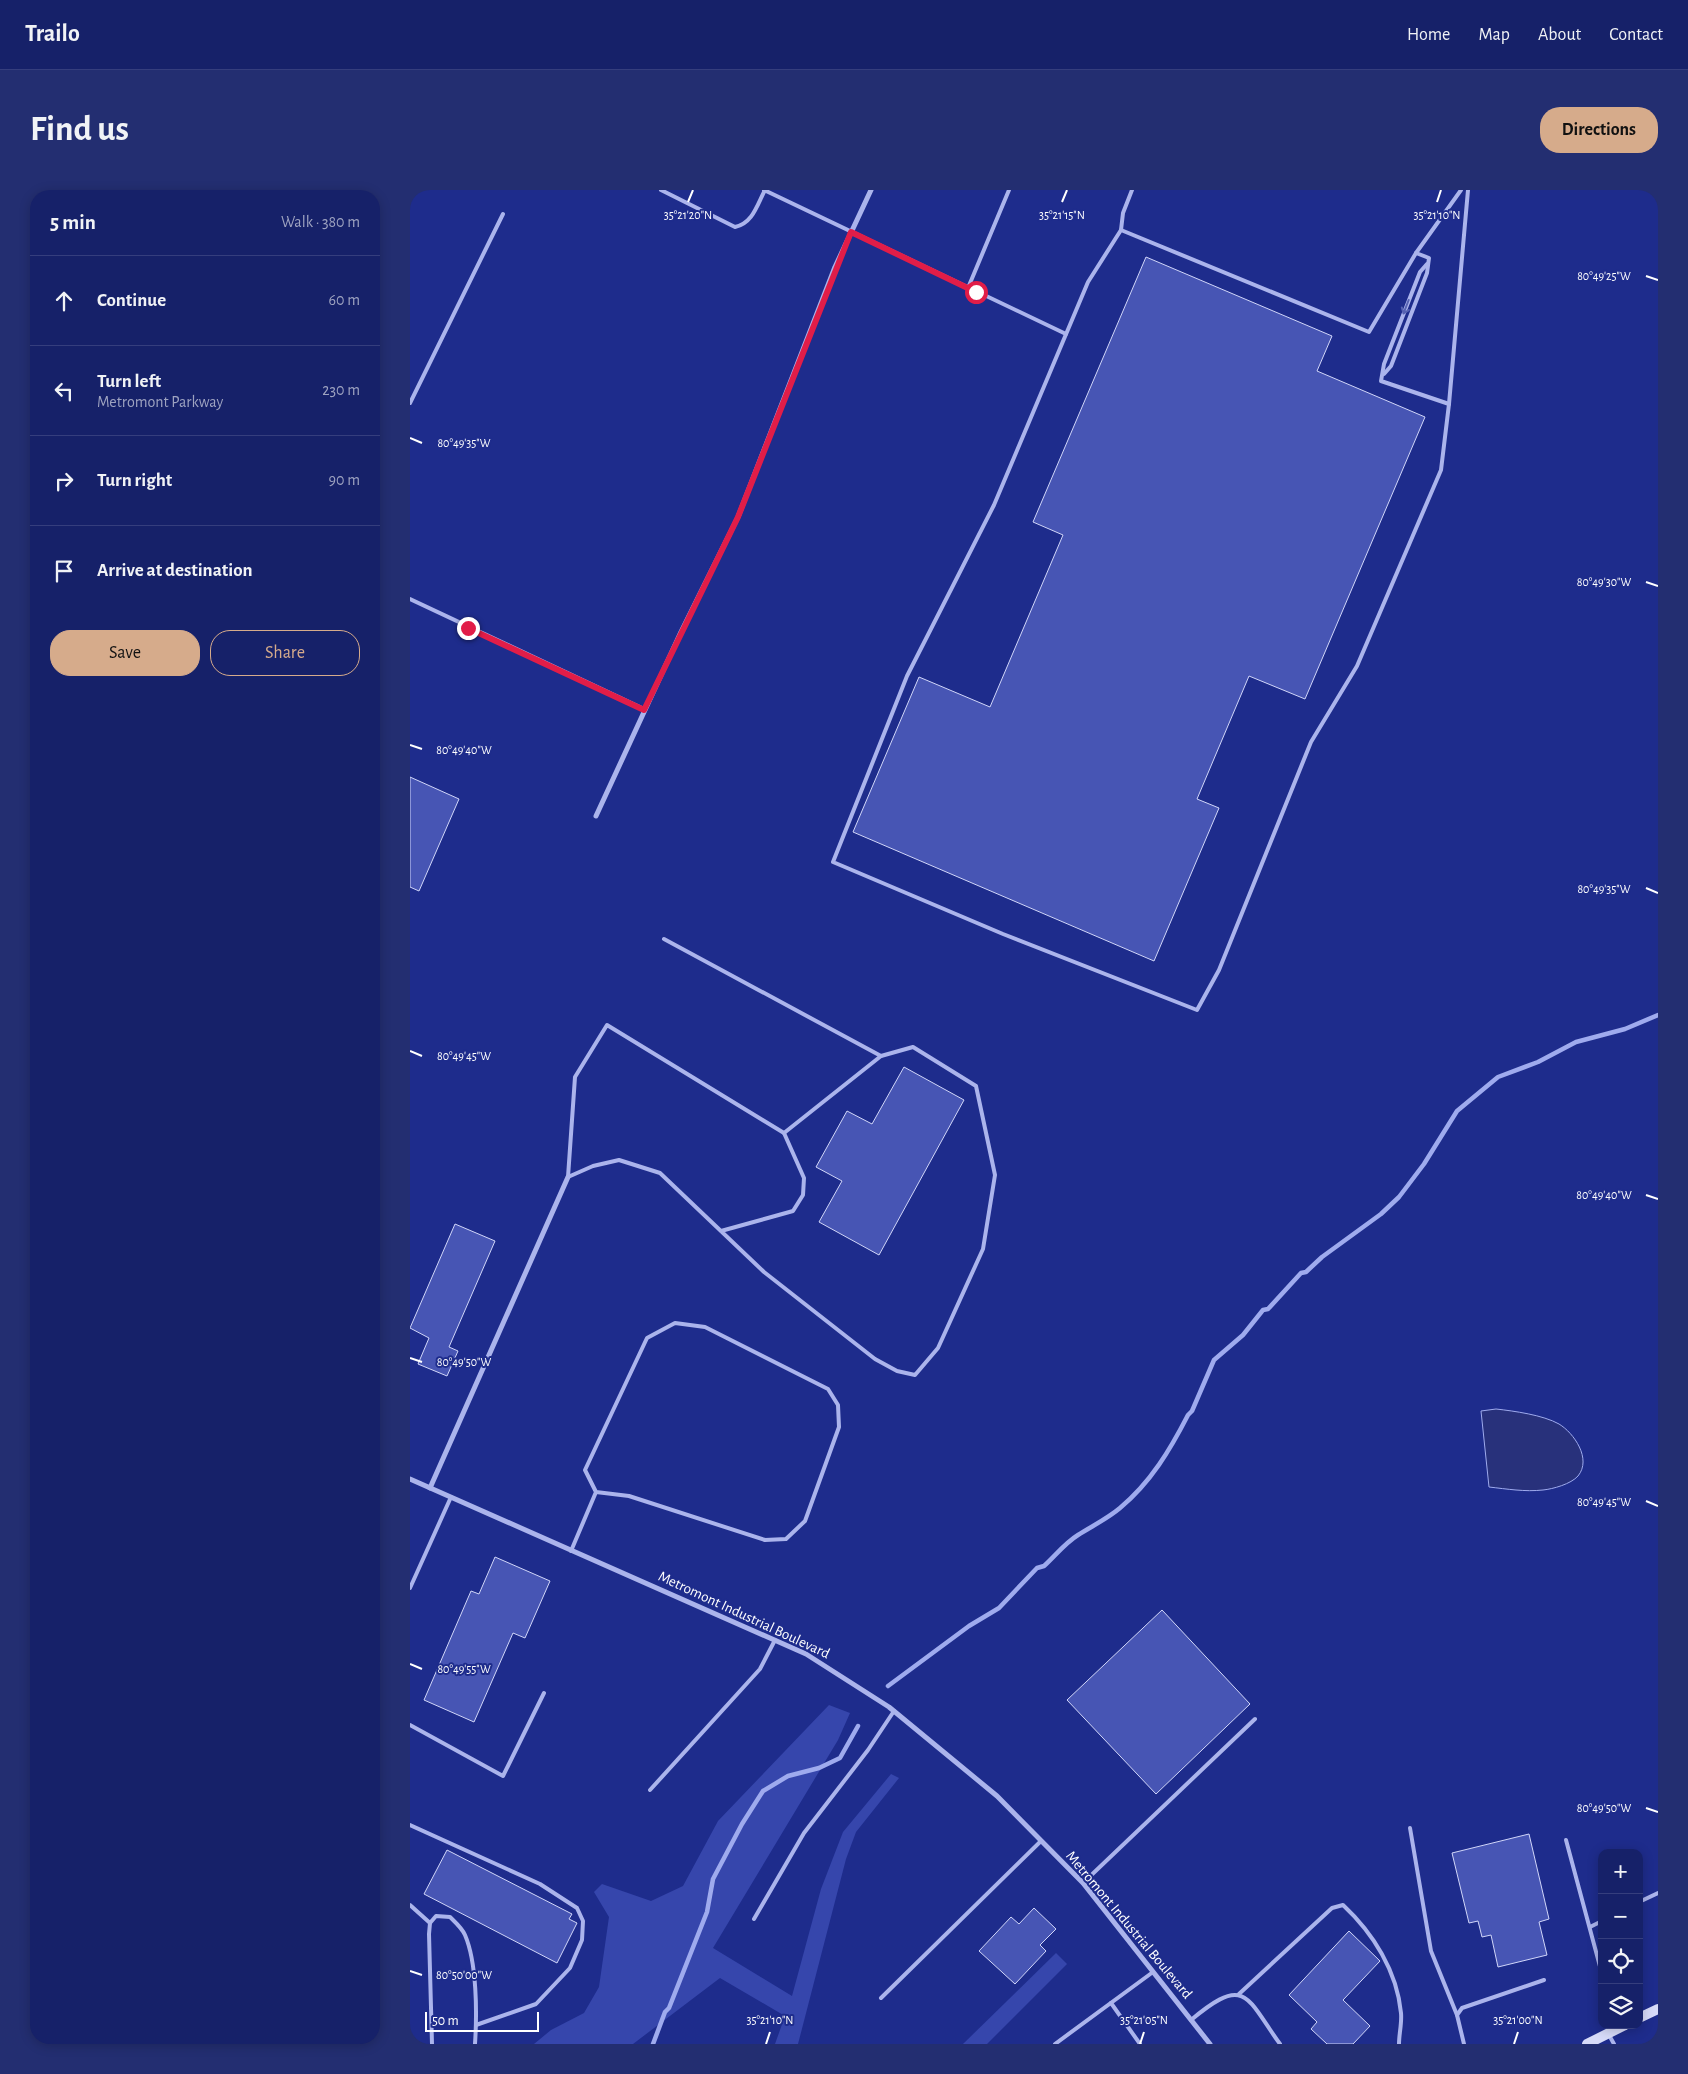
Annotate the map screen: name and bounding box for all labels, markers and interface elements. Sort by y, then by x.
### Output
text: Trailo [25,22,80,46]
text: Home [1407,26,1450,44]
text: Map [1478,26,1510,44]
text: About [1538,26,1581,44]
text: Contact [1609,26,1663,44]
button: Directions [1540,107,1658,153]
text: Find us [30,112,129,147]
text: 35°21'20"N [664,209,712,221]
text: 35°21'15"N [1039,209,1085,221]
text: 35°21'10"N [1413,209,1461,221]
text: 5 min [50,212,96,233]
text: Walk · 380 m [281,214,360,230]
text: 80°49'25"W [1577,270,1631,282]
route start [965,281,988,304]
icon: ahead [50,287,78,315]
text: Continue [97,291,166,310]
text: 60 m [329,292,360,308]
one-way arrow [1400,299,1410,314]
text: Turn left [97,372,161,391]
icon: left [50,377,78,405]
text: 230 m [322,382,360,398]
text: Metromont Parkway [97,394,223,410]
text: 80°49'35"W [437,437,491,449]
icon: right [50,467,78,495]
text: Turn right [97,471,172,490]
text: 90 m [329,472,360,488]
icon: arrive [50,557,78,585]
text: Arrive at destination [97,561,253,580]
text: 80°49'30"W [1577,576,1632,588]
route end [457,617,480,640]
button: Save [50,630,200,676]
button: Share [210,630,360,676]
text: 80°49'40"W [436,744,492,756]
text: 80°49'35"W [1577,883,1631,895]
text: 80°49'45"W [437,1050,491,1062]
text: 80°49'40"W [1576,1189,1632,1201]
text: 80°49'50"W [437,1356,492,1368]
text: 80°49'45"W [1577,1496,1631,1508]
street label: Metromont Industrial Boulevard [656,1569,832,1662]
text: 80°49'55"W [437,1663,491,1675]
text: 80°49'50"W [1577,1802,1632,1814]
street label: Metromont Industrial Boulevard [1063,1848,1195,2002]
map controls [1598,1849,1643,2029]
button: + [1598,1849,1643,1894]
button: − [1598,1894,1643,1939]
button: locate [1598,1939,1643,1984]
text: 80°50'00"W [436,1969,492,1981]
button: layers [1598,1984,1643,2029]
scale bar [425,2009,539,2032]
text: 50 m [432,2014,459,2028]
text: 35°21'10"N [746,2014,794,2026]
text: 35°21'05"N [1120,2014,1168,2026]
text: 35°21'00"N [1493,2014,1543,2026]

